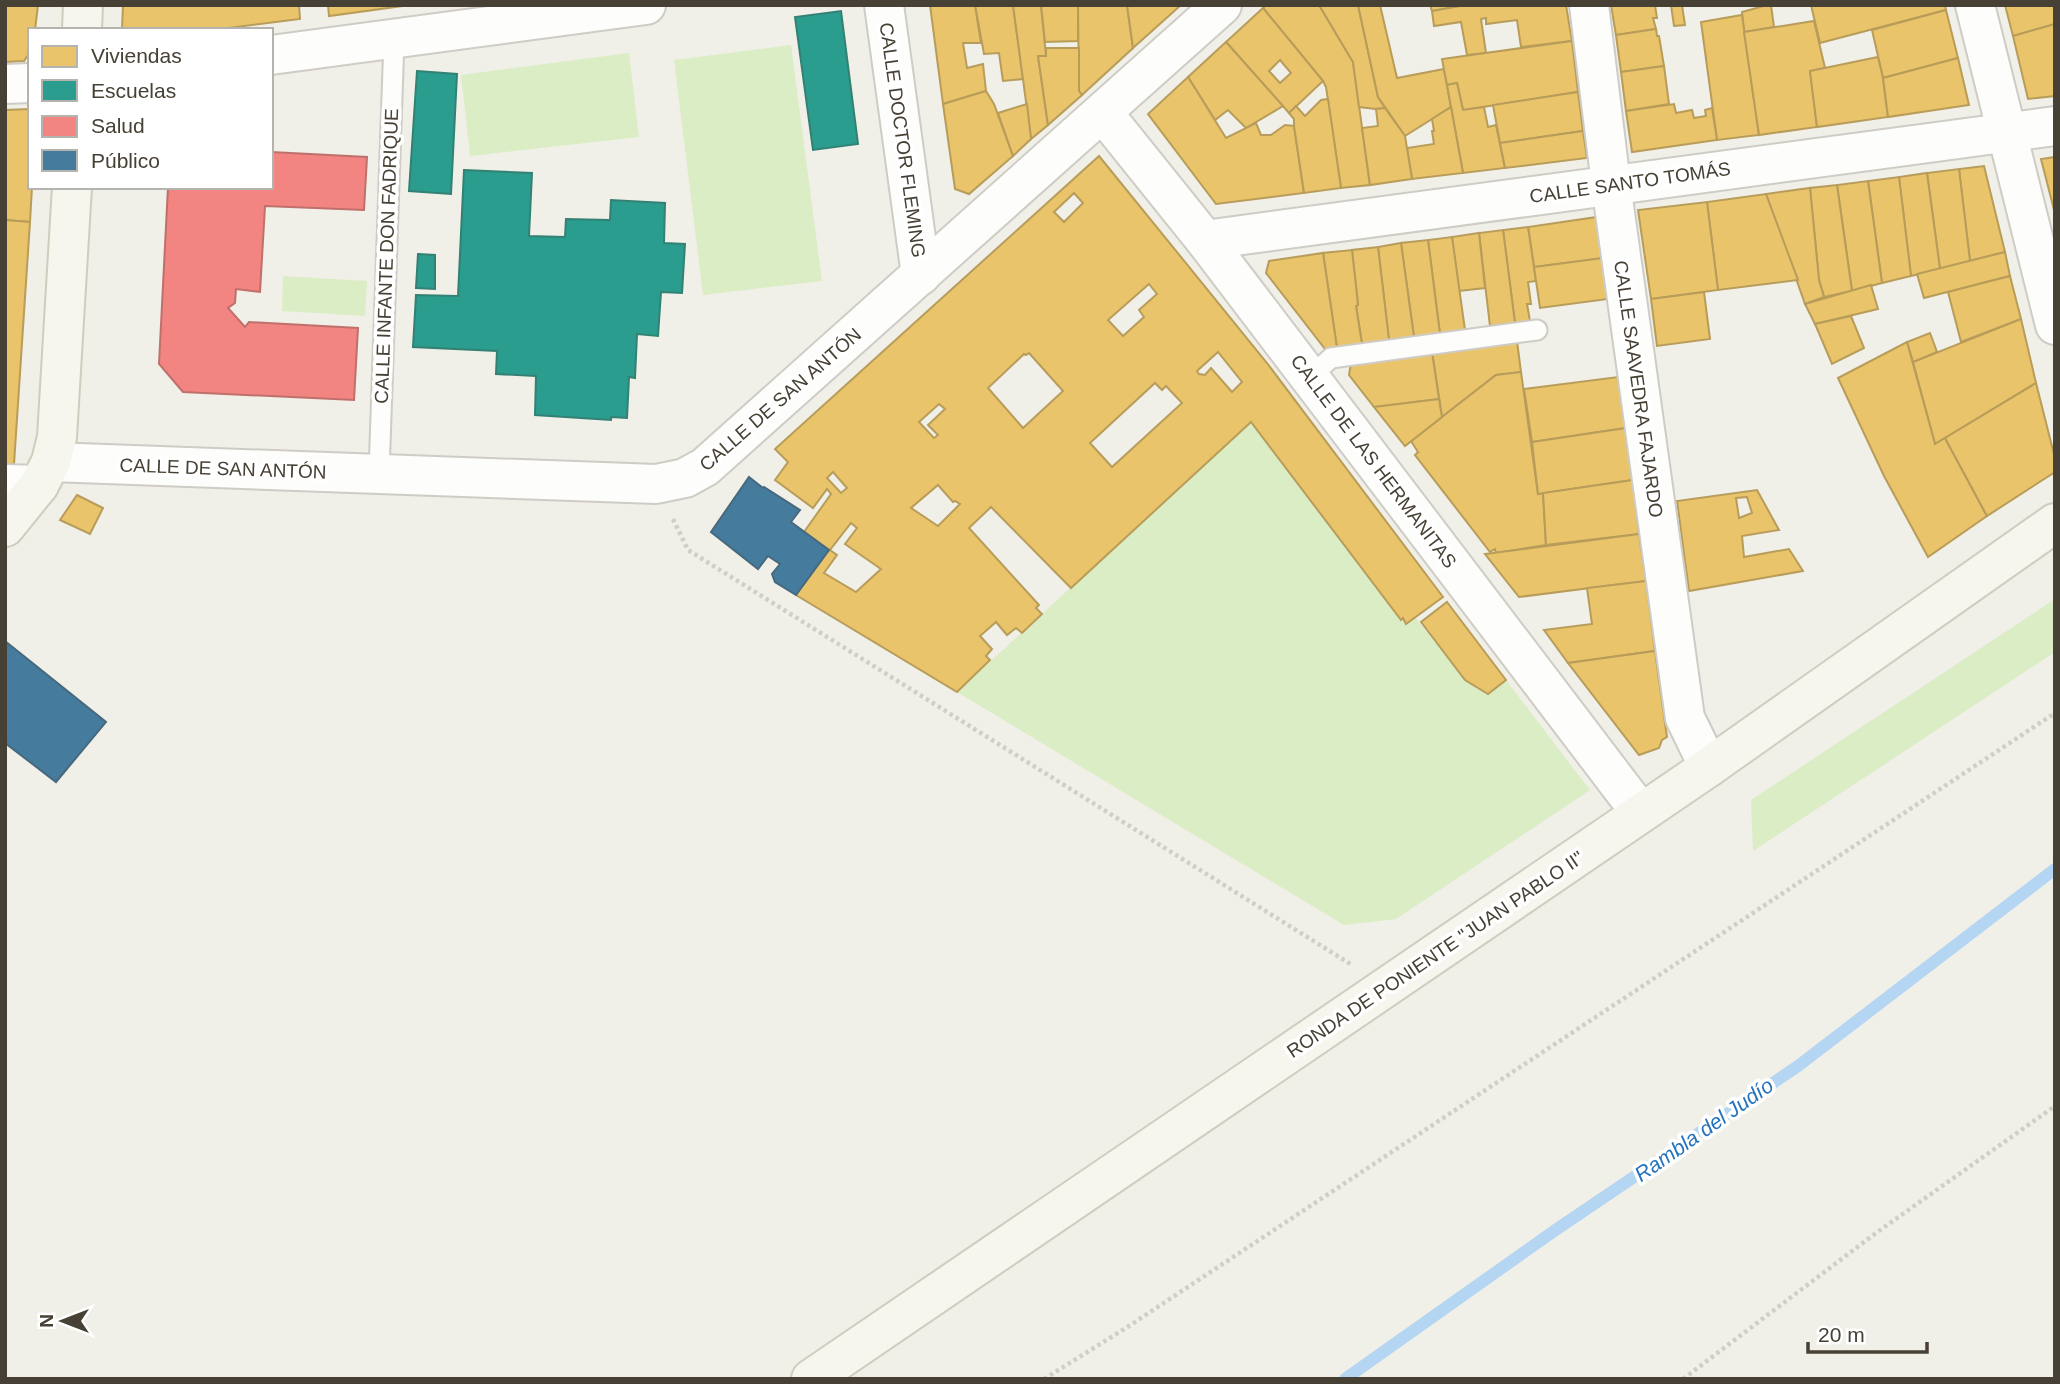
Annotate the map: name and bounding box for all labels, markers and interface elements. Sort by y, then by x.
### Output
street label: CALLE DOCTOR FLEMING [876,21,929,259]
legend [28,28,273,189]
text: Viviendas [91,44,182,67]
text: Escuelas [91,79,176,102]
street label: CALLE INFANTE DON FADRIQUE [371,108,402,404]
text: Salud [91,114,145,137]
text: Público [91,149,160,172]
street label: CALLE SANTO TOMÁS [1528,158,1732,207]
street label: CALLE SAAVEDRA FAJARDO [1610,259,1667,519]
street label: CALLE DE SAN ANTÓN [695,324,865,475]
street label: CALLE DE LAS HERMANITAS [1287,351,1461,572]
street label: CALLE DE SAN ANTÓN [119,454,327,483]
street label: RONDA DE PONIENTE "JUAN PABLO II" [1283,847,1588,1062]
water label: Rambla del Judío [1630,1073,1778,1186]
north arrow [28,1286,98,1356]
scale bar [1808,1310,1927,1354]
text: N [36,1314,57,1328]
text: 20 m [1818,1323,1865,1346]

